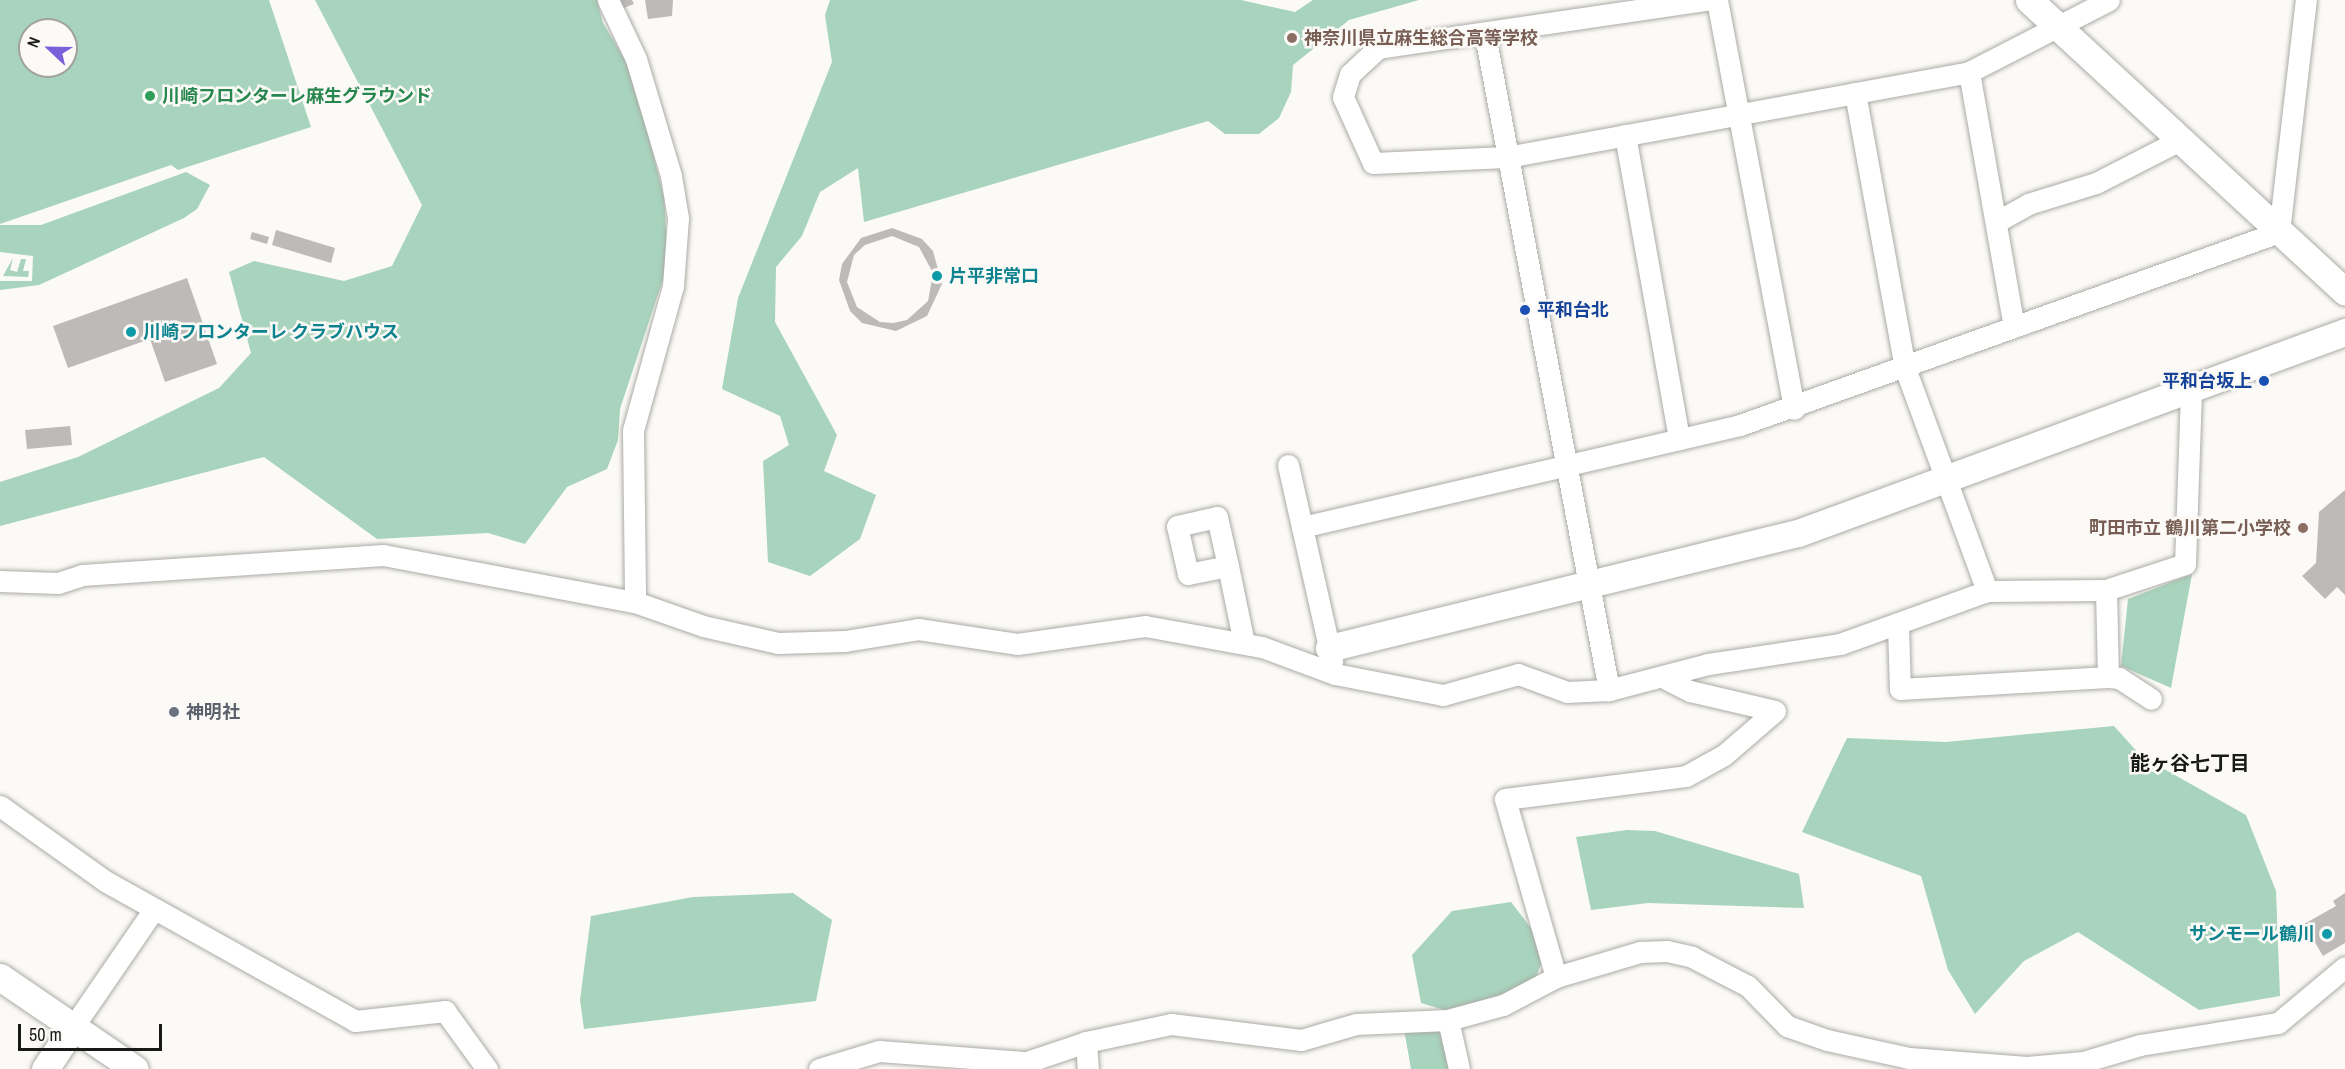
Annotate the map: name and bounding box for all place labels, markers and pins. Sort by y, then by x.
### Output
place label: 神奈川県立麻生総合高等学校 [1304,27,1538,49]
marker: 神奈川県立麻生総合高等学校 [1285,31,1299,45]
place label: 川崎フロンターレ麻生グラウンド [162,85,432,107]
marker: 川崎フロンターレ麻生グラウンド [143,89,157,103]
place label: 片平非常口 [949,265,1039,287]
marker: 片平非常口 [930,269,944,283]
place label: 平和台北 [1537,299,1609,321]
marker: 平和台北 [1518,303,1532,317]
place label: 川崎フロンターレ クラブハウス [143,321,399,343]
marker: 川崎フロンターレ クラブハウス [124,325,138,339]
place label: 平和台坂上 [2162,370,2252,392]
marker: 平和台坂上 [2257,374,2271,388]
place label: 町田市立 鶴川第二小学校 [2089,517,2291,539]
marker: 町田市立 鶴川第二小学校 [2296,521,2310,535]
place label: 神明社 [186,701,240,723]
marker: 神明社 [167,705,181,719]
place label: サンモール鶴川 [2189,923,2315,945]
marker: サンモール鶴川 [2320,927,2334,941]

